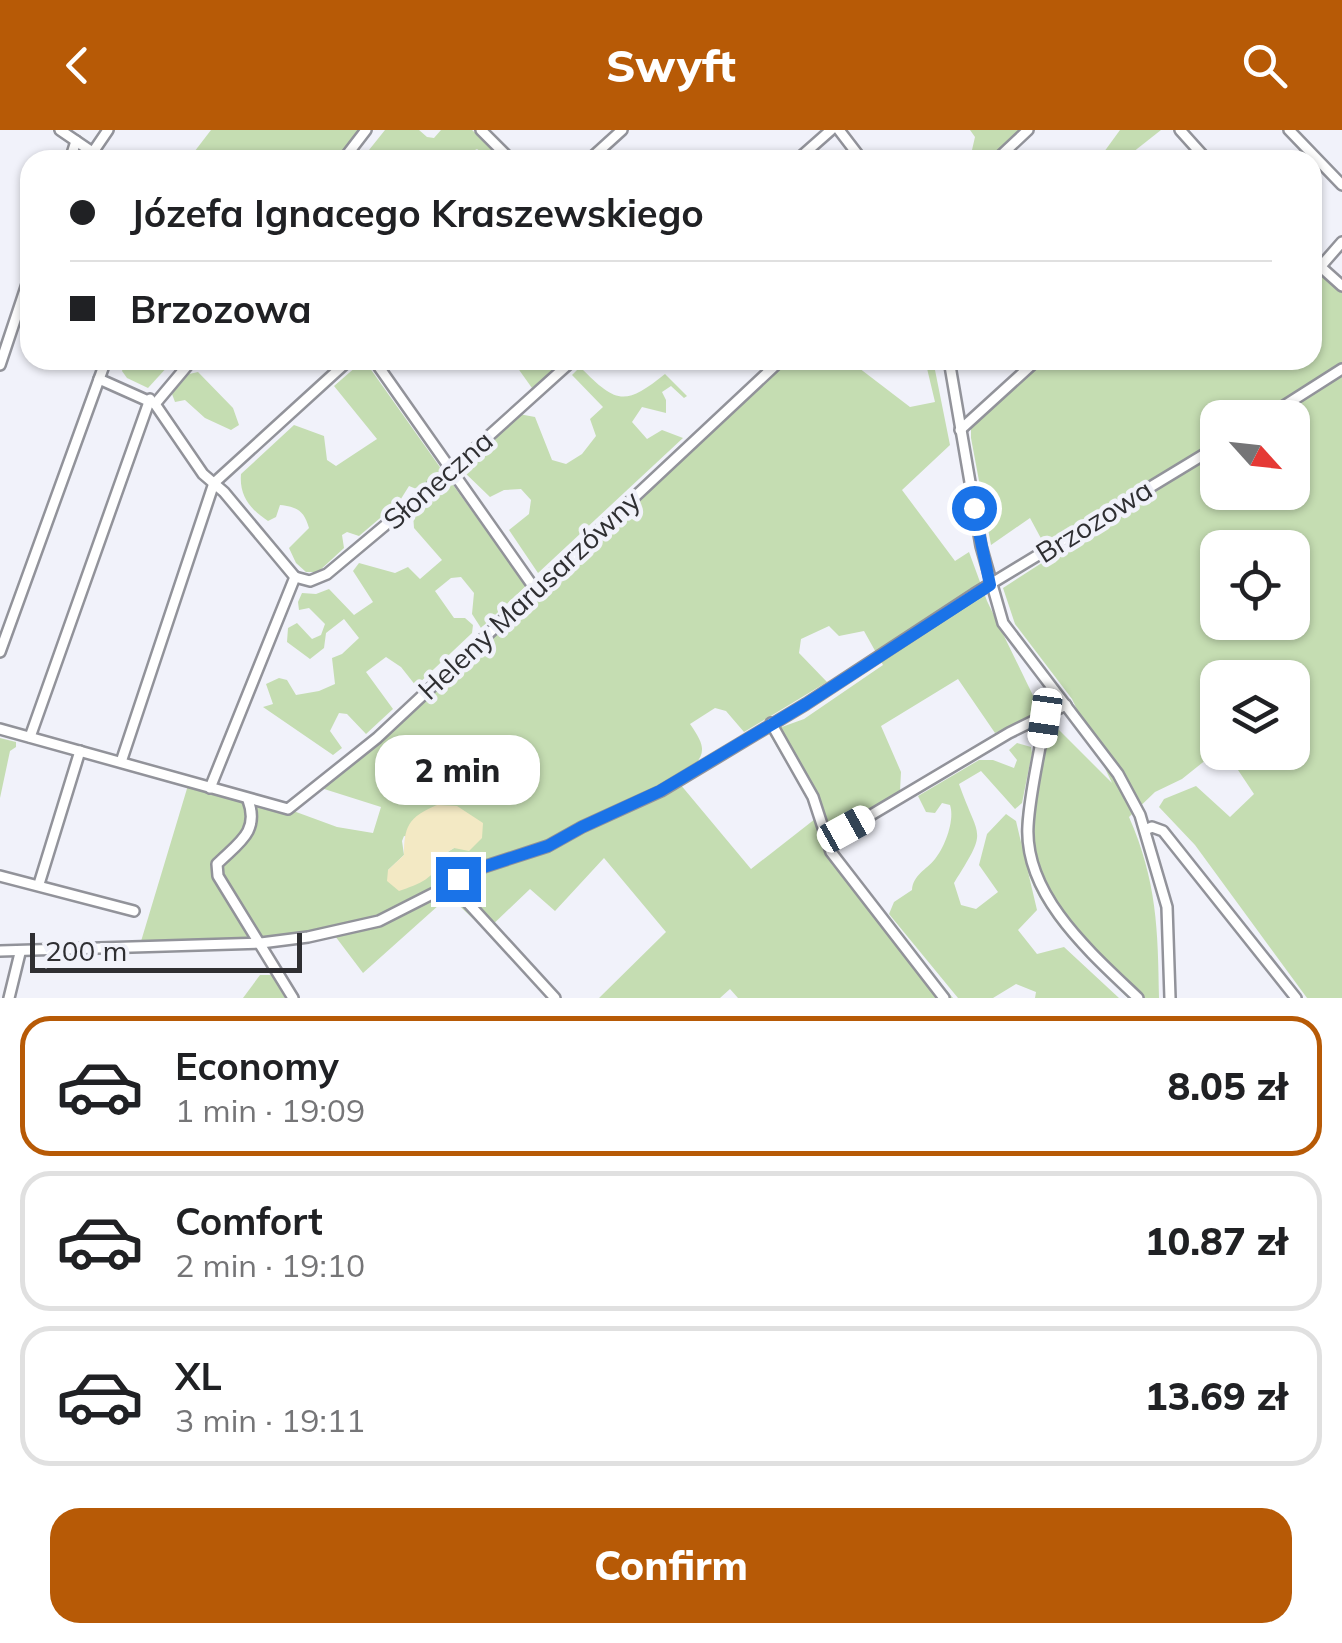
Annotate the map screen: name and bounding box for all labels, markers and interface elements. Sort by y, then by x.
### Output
text: Swyft [606,37,736,93]
icon: back [50,38,105,93]
icon: search [1237,38,1292,93]
text: Józefa Ignacego Kraszewskiego [130,189,704,237]
text: Brzozowa [130,285,312,333]
north arrow [1200,400,1310,510]
map controls [1200,400,1310,770]
street label: Słoneczna [376,423,499,537]
street label: Brzozowa [1029,471,1158,570]
street label: Heleny Marusarzówny [410,483,647,707]
route start [952,486,997,531]
button: locate [1200,530,1310,640]
button: layers [1200,660,1310,770]
car [1026,686,1064,750]
callout: 2 min [376,734,540,804]
text: 2 min [415,750,500,790]
car [812,801,880,857]
route end [436,857,481,902]
scale bar [30,928,302,973]
text: 200 m [45,933,127,968]
icon: car [55,1041,145,1131]
text: Economy [175,1042,339,1090]
text: 8.05 zł [1167,1062,1287,1110]
text: 1 min · 19:09 [175,1090,365,1130]
icon: car [55,1196,145,1286]
text: Comfort [175,1197,323,1245]
text: 10.87 zł [1145,1217,1287,1265]
text: 2 min · 19:10 [175,1245,365,1285]
icon: car [55,1351,145,1441]
text: XL [175,1352,222,1400]
text: 13.69 zł [1145,1372,1287,1420]
text: 3 min · 19:11 [175,1400,365,1440]
button: Confirm [50,1508,1292,1623]

